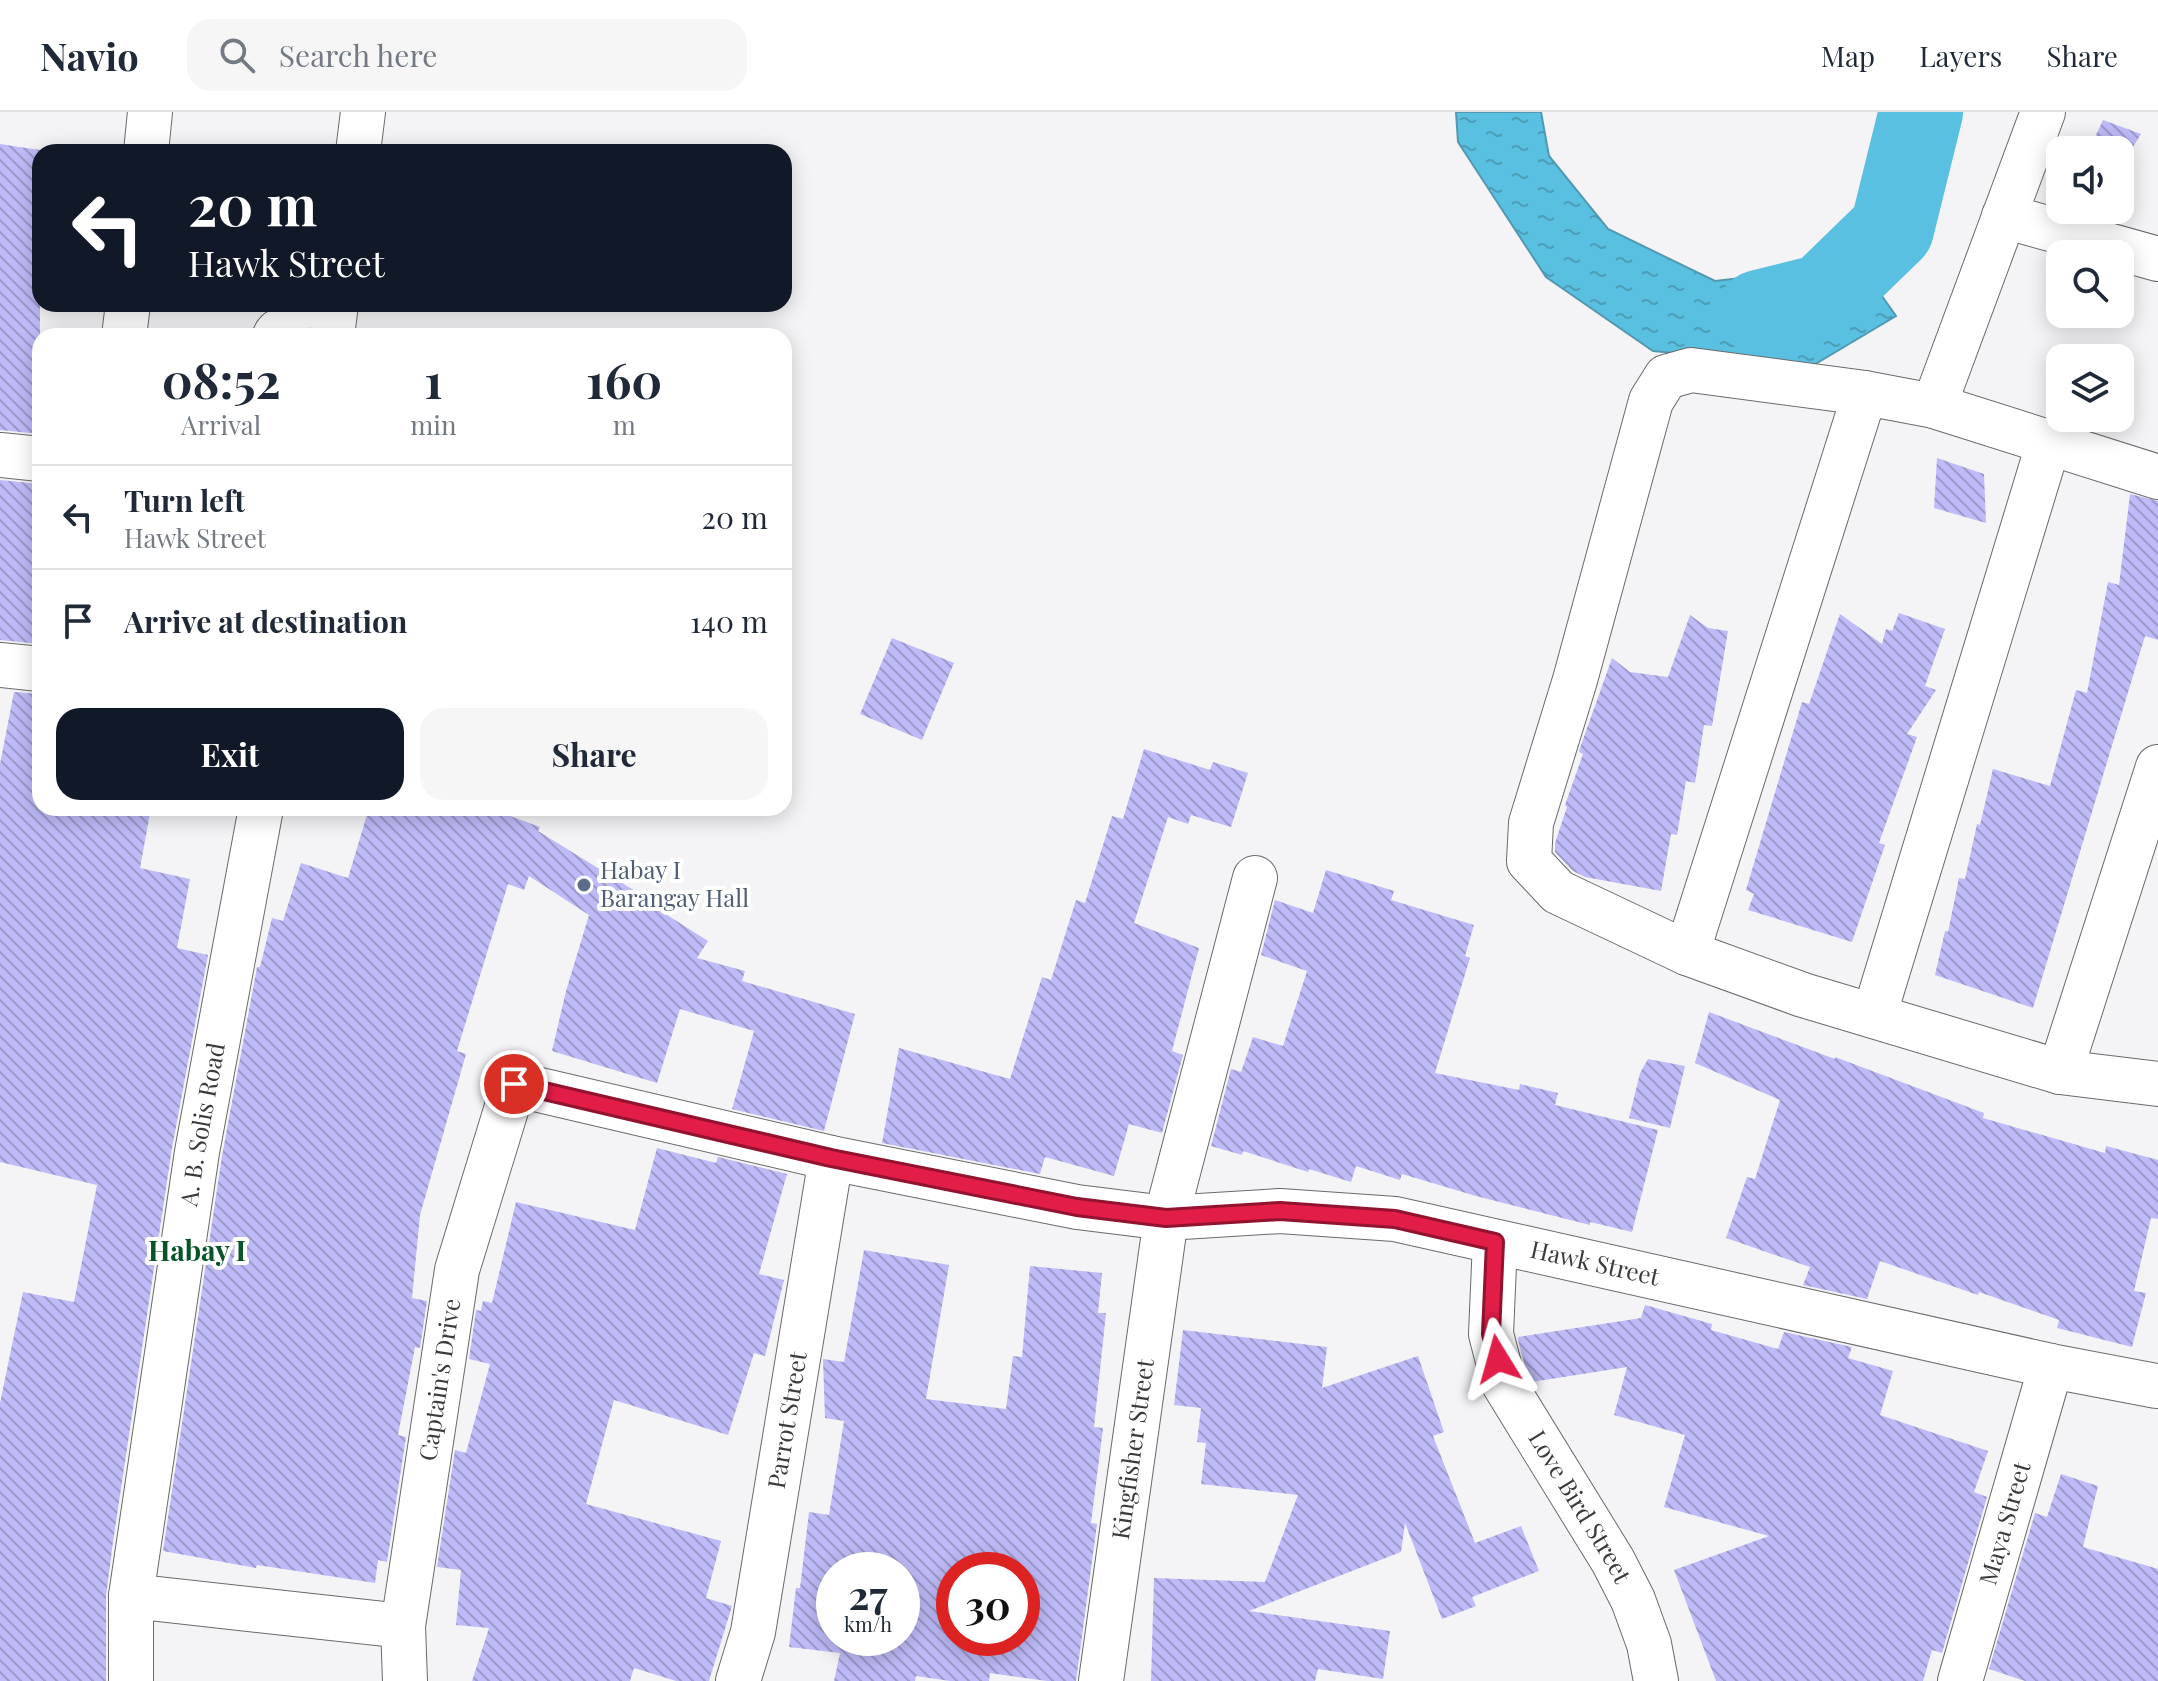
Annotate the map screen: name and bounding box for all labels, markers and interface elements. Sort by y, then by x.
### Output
search box [187,19,747,91]
text: Navio [40,30,139,81]
icon: search [215,33,259,77]
text: Search here [279,35,437,75]
text: Map [1821,37,1875,74]
text: Layers [1919,37,2002,74]
text: Share [2046,37,2118,74]
map controls [2046,136,2134,432]
button: sound [2046,136,2134,224]
text: 20 m [188,166,317,241]
icon: left [56,176,160,280]
text: Hawk Street [188,238,385,286]
button: search [2046,240,2134,328]
button: layers [2046,344,2134,432]
text: 08:52 [162,347,281,411]
text: 1 [424,347,443,411]
text: 160 [586,347,662,411]
text: Arrival [181,407,261,442]
text: min [410,407,456,442]
text: m [613,407,636,442]
text: Turn left [124,480,245,520]
icon: left [56,495,100,539]
text: 20 m [702,497,768,537]
text: Hawk Street [124,520,266,555]
icon: arrive [56,599,100,643]
text: Arrive at destination [124,601,407,641]
text: 140 m [690,601,768,641]
button: Exit [56,708,404,800]
button: Share [420,708,768,800]
place label: Habay I Barangay Hall [600,853,749,913]
marker: Habay I Barangay Hall [575,876,593,894]
street label: A. B. Solis Road [171,1040,231,1209]
pin [480,1050,548,1118]
icon: arrive [492,1062,536,1106]
district label: Habay I [148,1231,246,1268]
street label: Hawk Street [1528,1232,1663,1292]
street label: Captain's Drive [410,1296,466,1463]
position arrow [1456,1317,1540,1401]
street label: Parrot Street [759,1348,813,1491]
street label: Kingfisher Street [1103,1356,1160,1541]
street label: Love Bird Street [1522,1424,1640,1588]
street label: Maya Street [1971,1457,2037,1588]
speed limit sign: 30 [936,1552,1040,1656]
text: 27 [848,1567,888,1620]
text: km/h [844,1610,892,1637]

